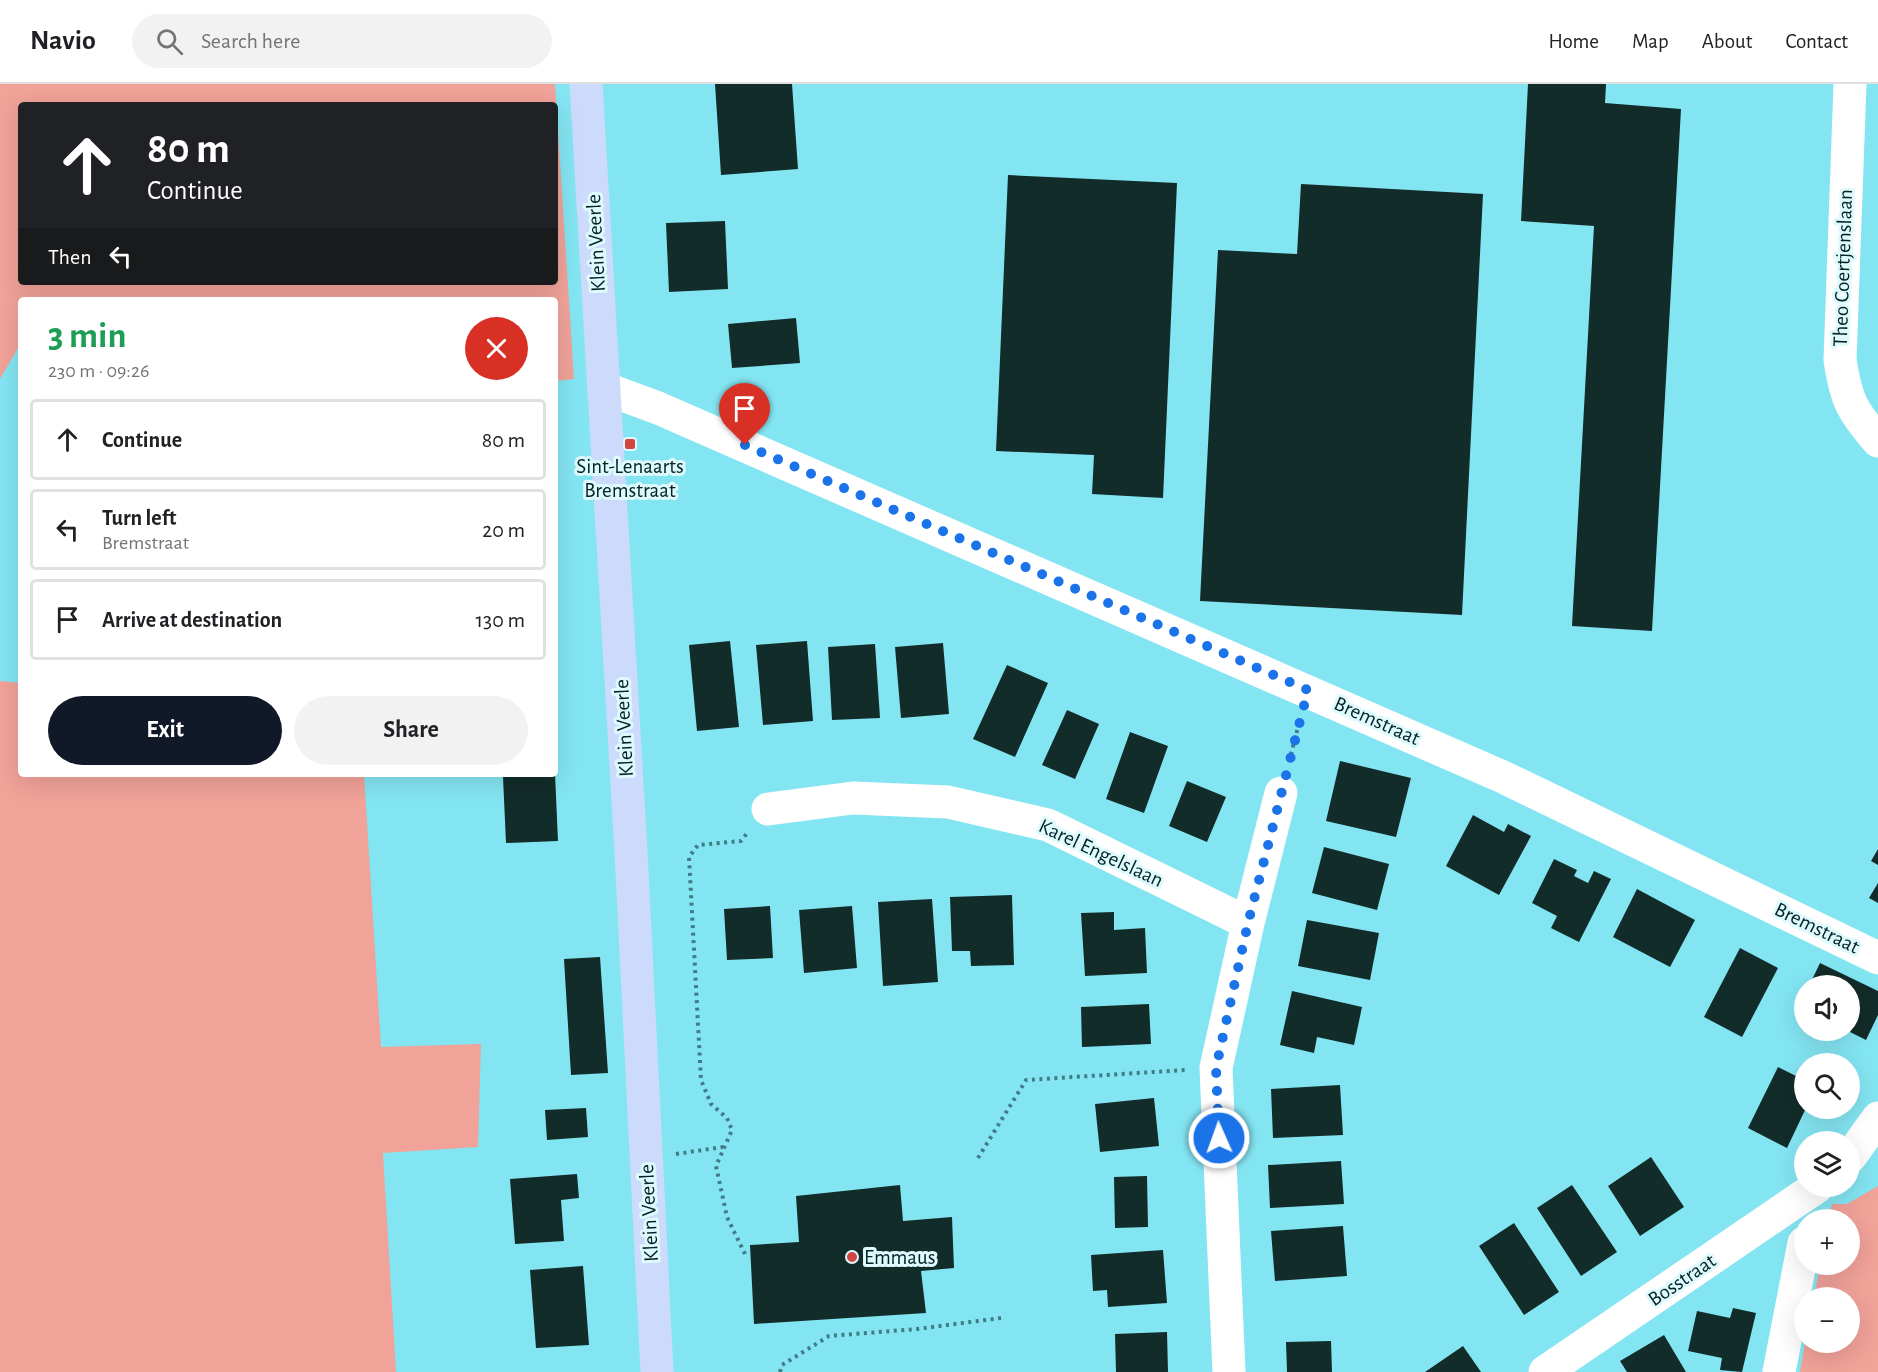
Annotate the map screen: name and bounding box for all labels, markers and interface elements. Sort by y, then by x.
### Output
search box [132,14,552,68]
icon: search [153,25,186,58]
text: Navio [30,27,96,55]
text: Search here [201,30,300,52]
text: Home [1548,31,1599,52]
text: Map [1632,31,1669,52]
text: About [1702,31,1752,52]
text: Contact [1785,31,1848,52]
icon: ahead [48,126,126,204]
text: 80 m [147,128,230,170]
text: Continue [147,177,243,204]
street label: Theo Coertjenslaan [1830,189,1856,347]
street label: Klein Veerle [583,194,609,292]
icon: left [104,240,137,273]
text: Then [48,246,92,268]
button: close [465,317,528,380]
text: 3 min [48,318,126,354]
text: 230 m · 09:26 [48,361,149,381]
pin [719,383,770,445]
icon: arrive [728,392,761,425]
icon: ahead [51,423,84,456]
text: Continue [102,429,182,451]
text: 80 m [482,429,525,451]
marker: Sint-Lenaarts Bremstraat [623,437,637,451]
place label: Sint-Lenaarts Bremstraat [576,456,684,501]
text: Turn left [102,507,176,529]
icon: left [51,513,84,546]
text: 20 m [482,519,525,541]
text: Bremstraat [102,533,189,553]
icon: arrive [51,603,84,636]
text: Arrive at destination [102,609,282,631]
text: 130 m [476,609,525,631]
street label: Klein Veerle [611,679,637,777]
street label: Bremstraat [1331,693,1423,749]
button: Exit [48,696,282,765]
button: Share [294,696,528,765]
street label: Karel Engelslaan [1036,815,1166,891]
street label: Bremstraat [1771,899,1863,958]
map controls [1794,975,1860,1353]
button: sound [1794,975,1860,1041]
button: search [1794,1053,1860,1119]
position arrow [1187,1106,1251,1170]
button: layers [1794,1131,1860,1197]
street label: Klein Veerle [636,1164,662,1262]
button: + [1794,1209,1860,1275]
place label: Emmaus [864,1247,935,1268]
marker: Emmaus [845,1250,859,1264]
street label: Bosstraat [1645,1250,1720,1310]
button: − [1794,1287,1860,1353]

